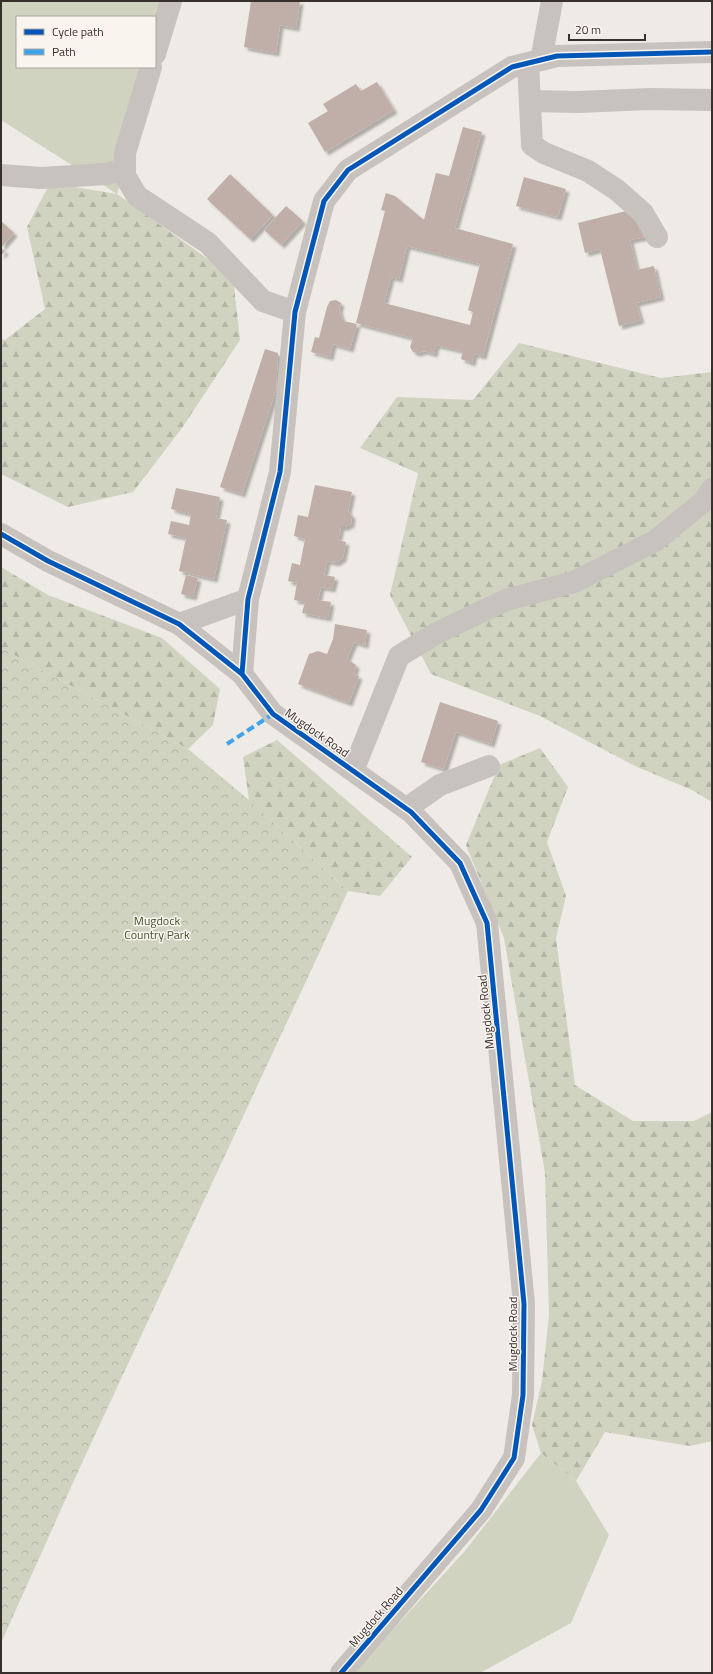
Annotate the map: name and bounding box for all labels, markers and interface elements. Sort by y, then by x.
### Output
legend [16,16,156,68]
scale bar [569,16,645,42]
text: 20 m [575,20,601,39]
text: Cycle path [52,22,104,41]
text: Path [52,42,76,61]
street label: Mugdock Road [281,703,353,762]
park label: Mugdock Country Park [124,911,190,944]
street label: Mugdock Road [472,974,499,1050]
street label: Mugdock Road [503,1297,522,1371]
street label: Mugdock Road [344,1582,407,1651]

